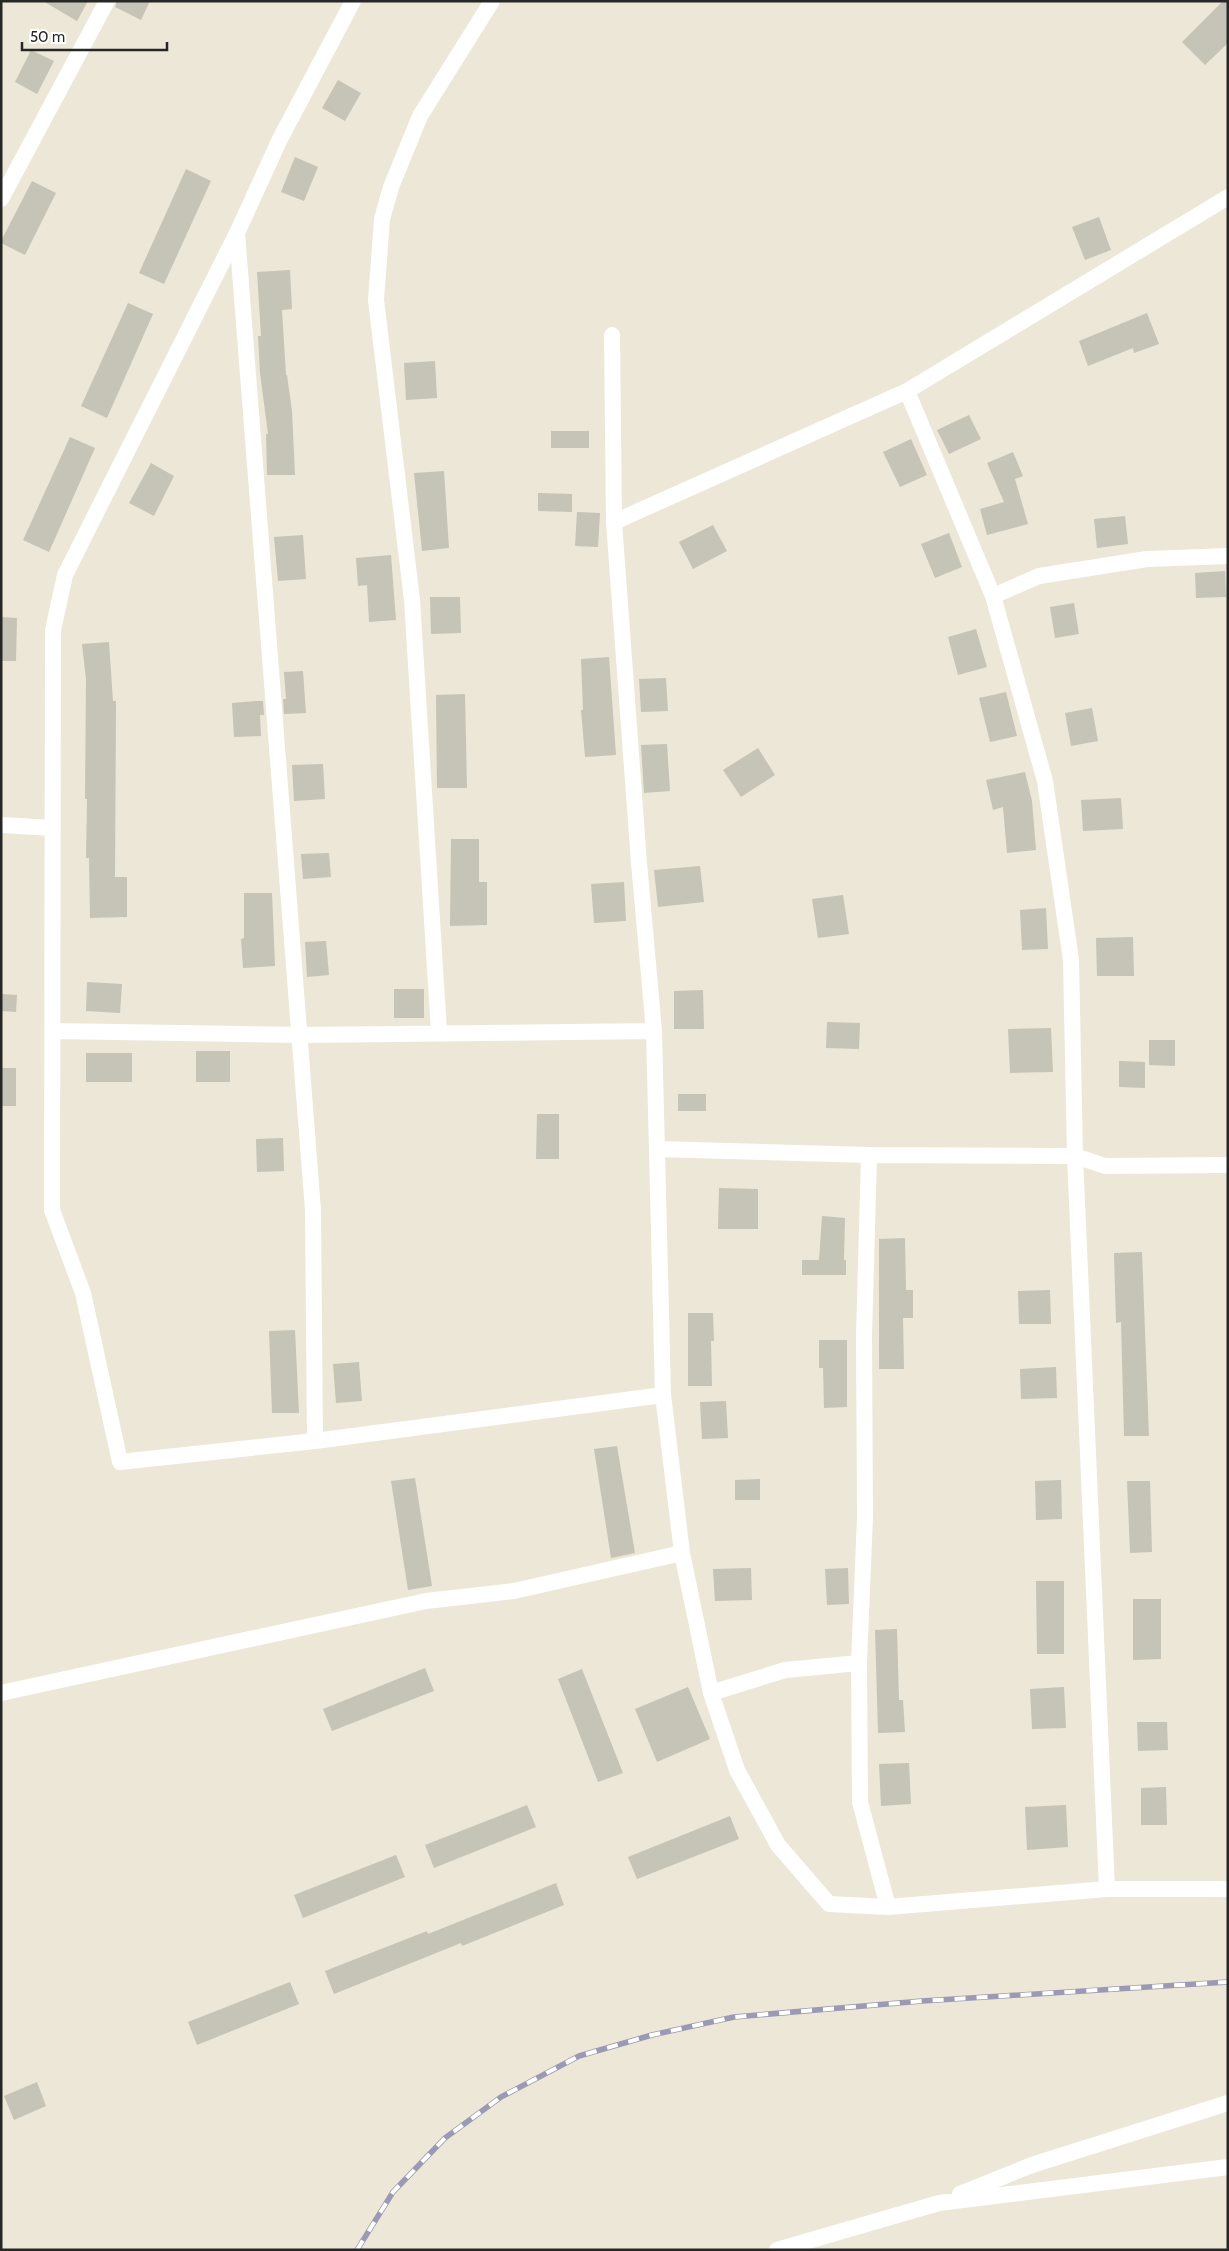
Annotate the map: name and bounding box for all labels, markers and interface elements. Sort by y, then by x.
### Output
scale bar [22,20,168,52]
text: 50 m [30,28,65,46]

